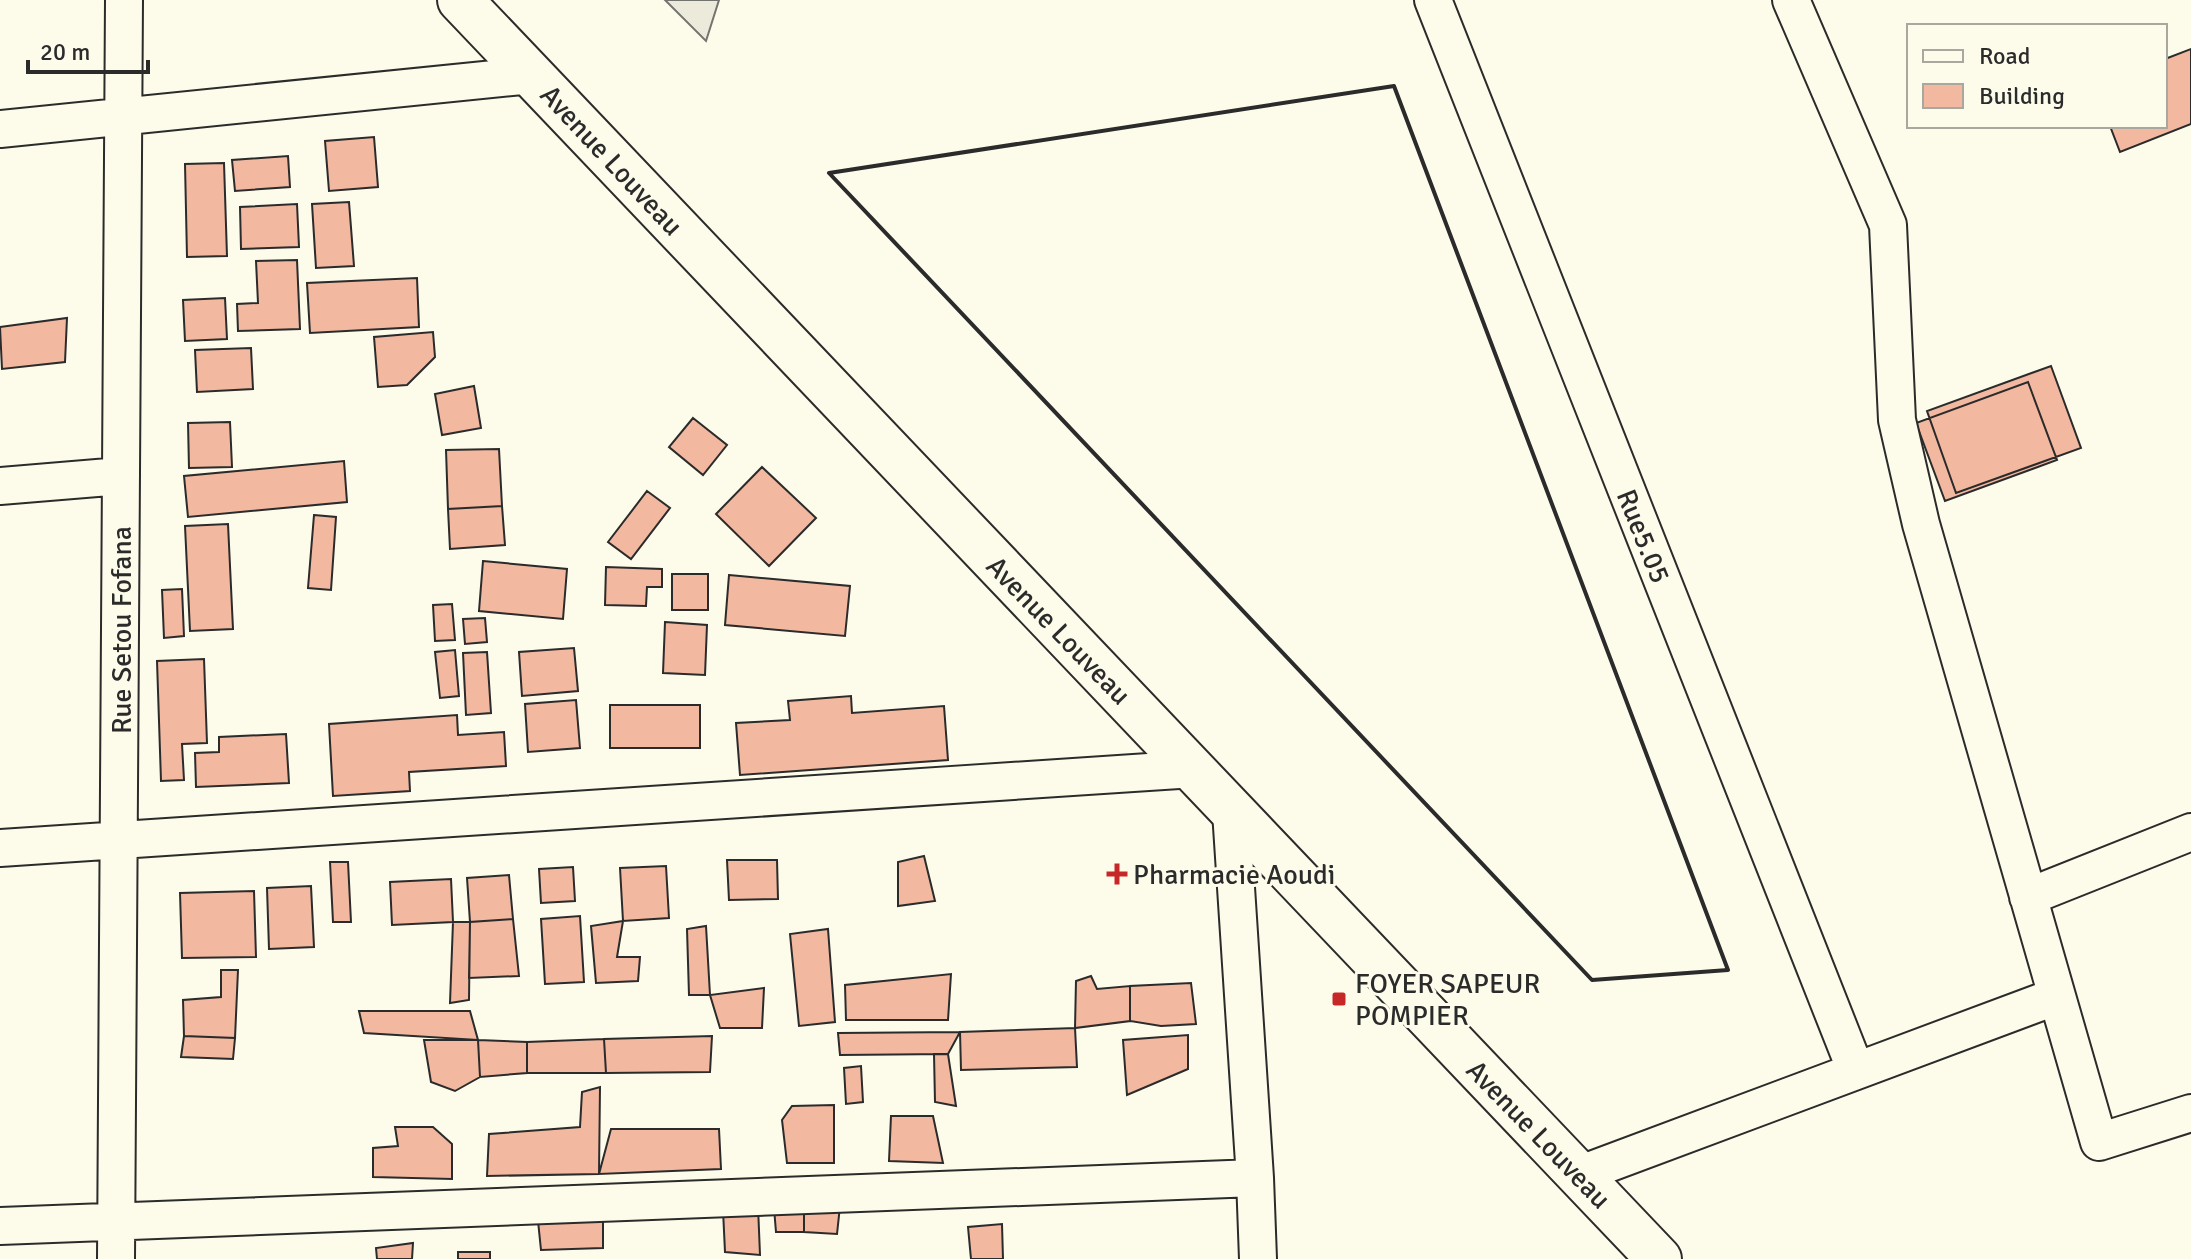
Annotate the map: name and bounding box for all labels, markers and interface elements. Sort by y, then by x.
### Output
scale bar [28,24,148,74]
legend [1907,24,2167,128]
text: 20 m [40,37,90,67]
text: Road [1979,41,2030,71]
street label: Avenue Louveau [533,78,690,243]
text: Building [1979,81,2065,111]
street label: Rue5.05 [1609,484,1677,588]
street label: Rue Setou Fofana [105,526,139,734]
street label: Avenue Louveau [979,549,1138,712]
place label: Pharmacie Aoudi [1133,858,1335,892]
marker: Pharmacie Aoudi [1108,865,1126,883]
place label: FOYER SAPEUR POMPIER [1355,967,1540,1033]
marker: FOYER SAPEUR POMPIER [1330,990,1348,1008]
street label: Avenue Louveau [1459,1053,1618,1216]

